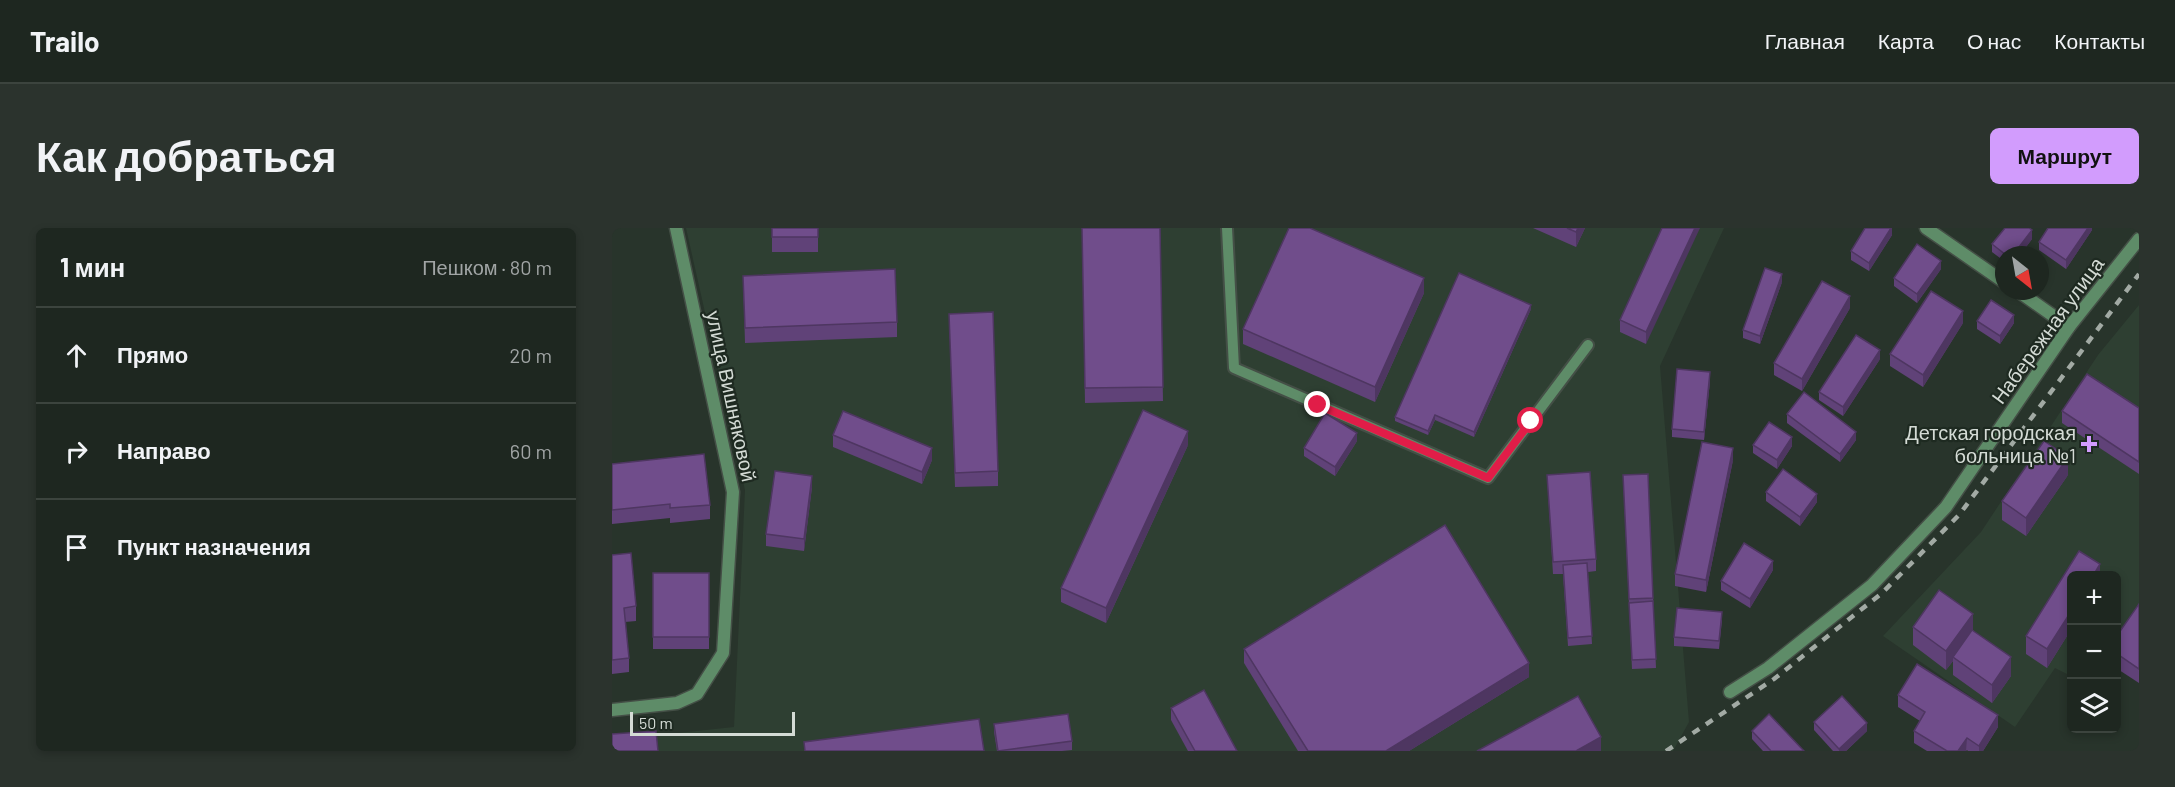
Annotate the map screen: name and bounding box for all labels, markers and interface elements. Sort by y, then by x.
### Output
text: Trailo [30,24,100,58]
text: Главная [1765,28,1845,53]
text: Карта [1878,28,1934,53]
text: О нас [1967,28,2021,53]
text: Контакты [2054,28,2145,53]
button: Маршрут [1990,128,2139,184]
text: Как добраться [36,130,336,180]
north arrow [1995,246,2049,300]
text: 1 мин [60,251,125,282]
street label: Набережная улица [1986,251,2109,408]
text: Пешком · 80 m [422,255,552,279]
street label: улица Вишняковой [702,308,762,484]
icon: ahead [60,339,93,372]
text: Прямо [117,341,188,367]
text: 20 m [509,343,552,367]
route end [1304,391,1330,417]
route start [1517,407,1543,433]
place label: Детская городская больница №1 [1905,420,2076,467]
icon: right [60,435,93,468]
marker: Детская городская больница №1 [2080,435,2098,453]
text: Направо [117,437,211,463]
text: 60 m [510,439,552,463]
icon: arrive [60,531,93,564]
text: Пункт назначения [117,533,311,559]
map controls [2067,571,2121,733]
button: + [2067,571,2121,625]
button: − [2067,625,2121,679]
button: layers [2067,679,2121,733]
scale bar [630,709,795,736]
text: 50 m [639,713,673,732]

